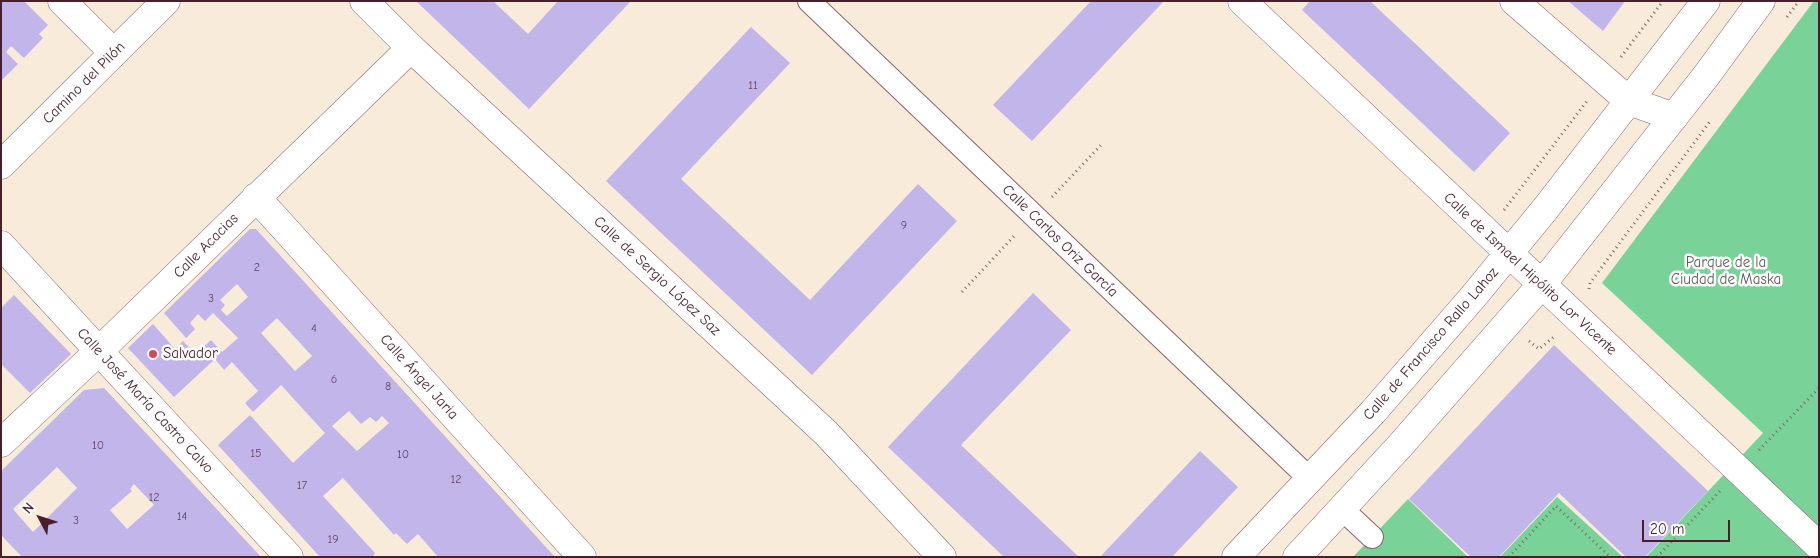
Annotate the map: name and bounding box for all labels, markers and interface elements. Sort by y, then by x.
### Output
street label: Camino del Pilón [39,38,129,128]
house number: 11 [748,79,758,93]
street label: Calle Carlos Oriz García [998,181,1122,301]
street label: Calle de Ismael Hipólito Lor Vicente [1440,189,1620,359]
street label: Calle Acacias [170,210,242,282]
street label: Calle de Sergio López Saz [590,213,724,339]
house number: 9 [901,219,907,233]
park label: Parque de la Ciudad de Maska [1671,254,1781,289]
house number: 2 [254,261,260,275]
street label: Calle de Francisco Rallo Lahoz [1360,264,1502,424]
house number: 3 [208,292,214,306]
house number: 4 [311,322,317,336]
street label: Calle José María Castro Calvo [73,325,217,477]
street label: Calle Ángel Jaria [376,331,462,423]
place label: Salvador [163,345,218,363]
marker: Salvador [147,348,159,360]
house number: 6 [331,373,337,387]
house number: 8 [385,380,391,394]
house number: 10 [92,439,104,453]
house number: 15 [250,447,262,461]
house number: 10 [397,448,409,462]
house number: 12 [450,473,462,487]
house number: 17 [297,479,307,493]
house number: 12 [148,491,160,505]
north arrow [15,493,65,543]
text: N [19,499,38,517]
house number: 14 [177,510,187,524]
scale bar [1645,510,1732,542]
house number: 3 [73,514,79,528]
text: 20 m [1650,520,1684,538]
house number: 19 [327,533,339,547]

